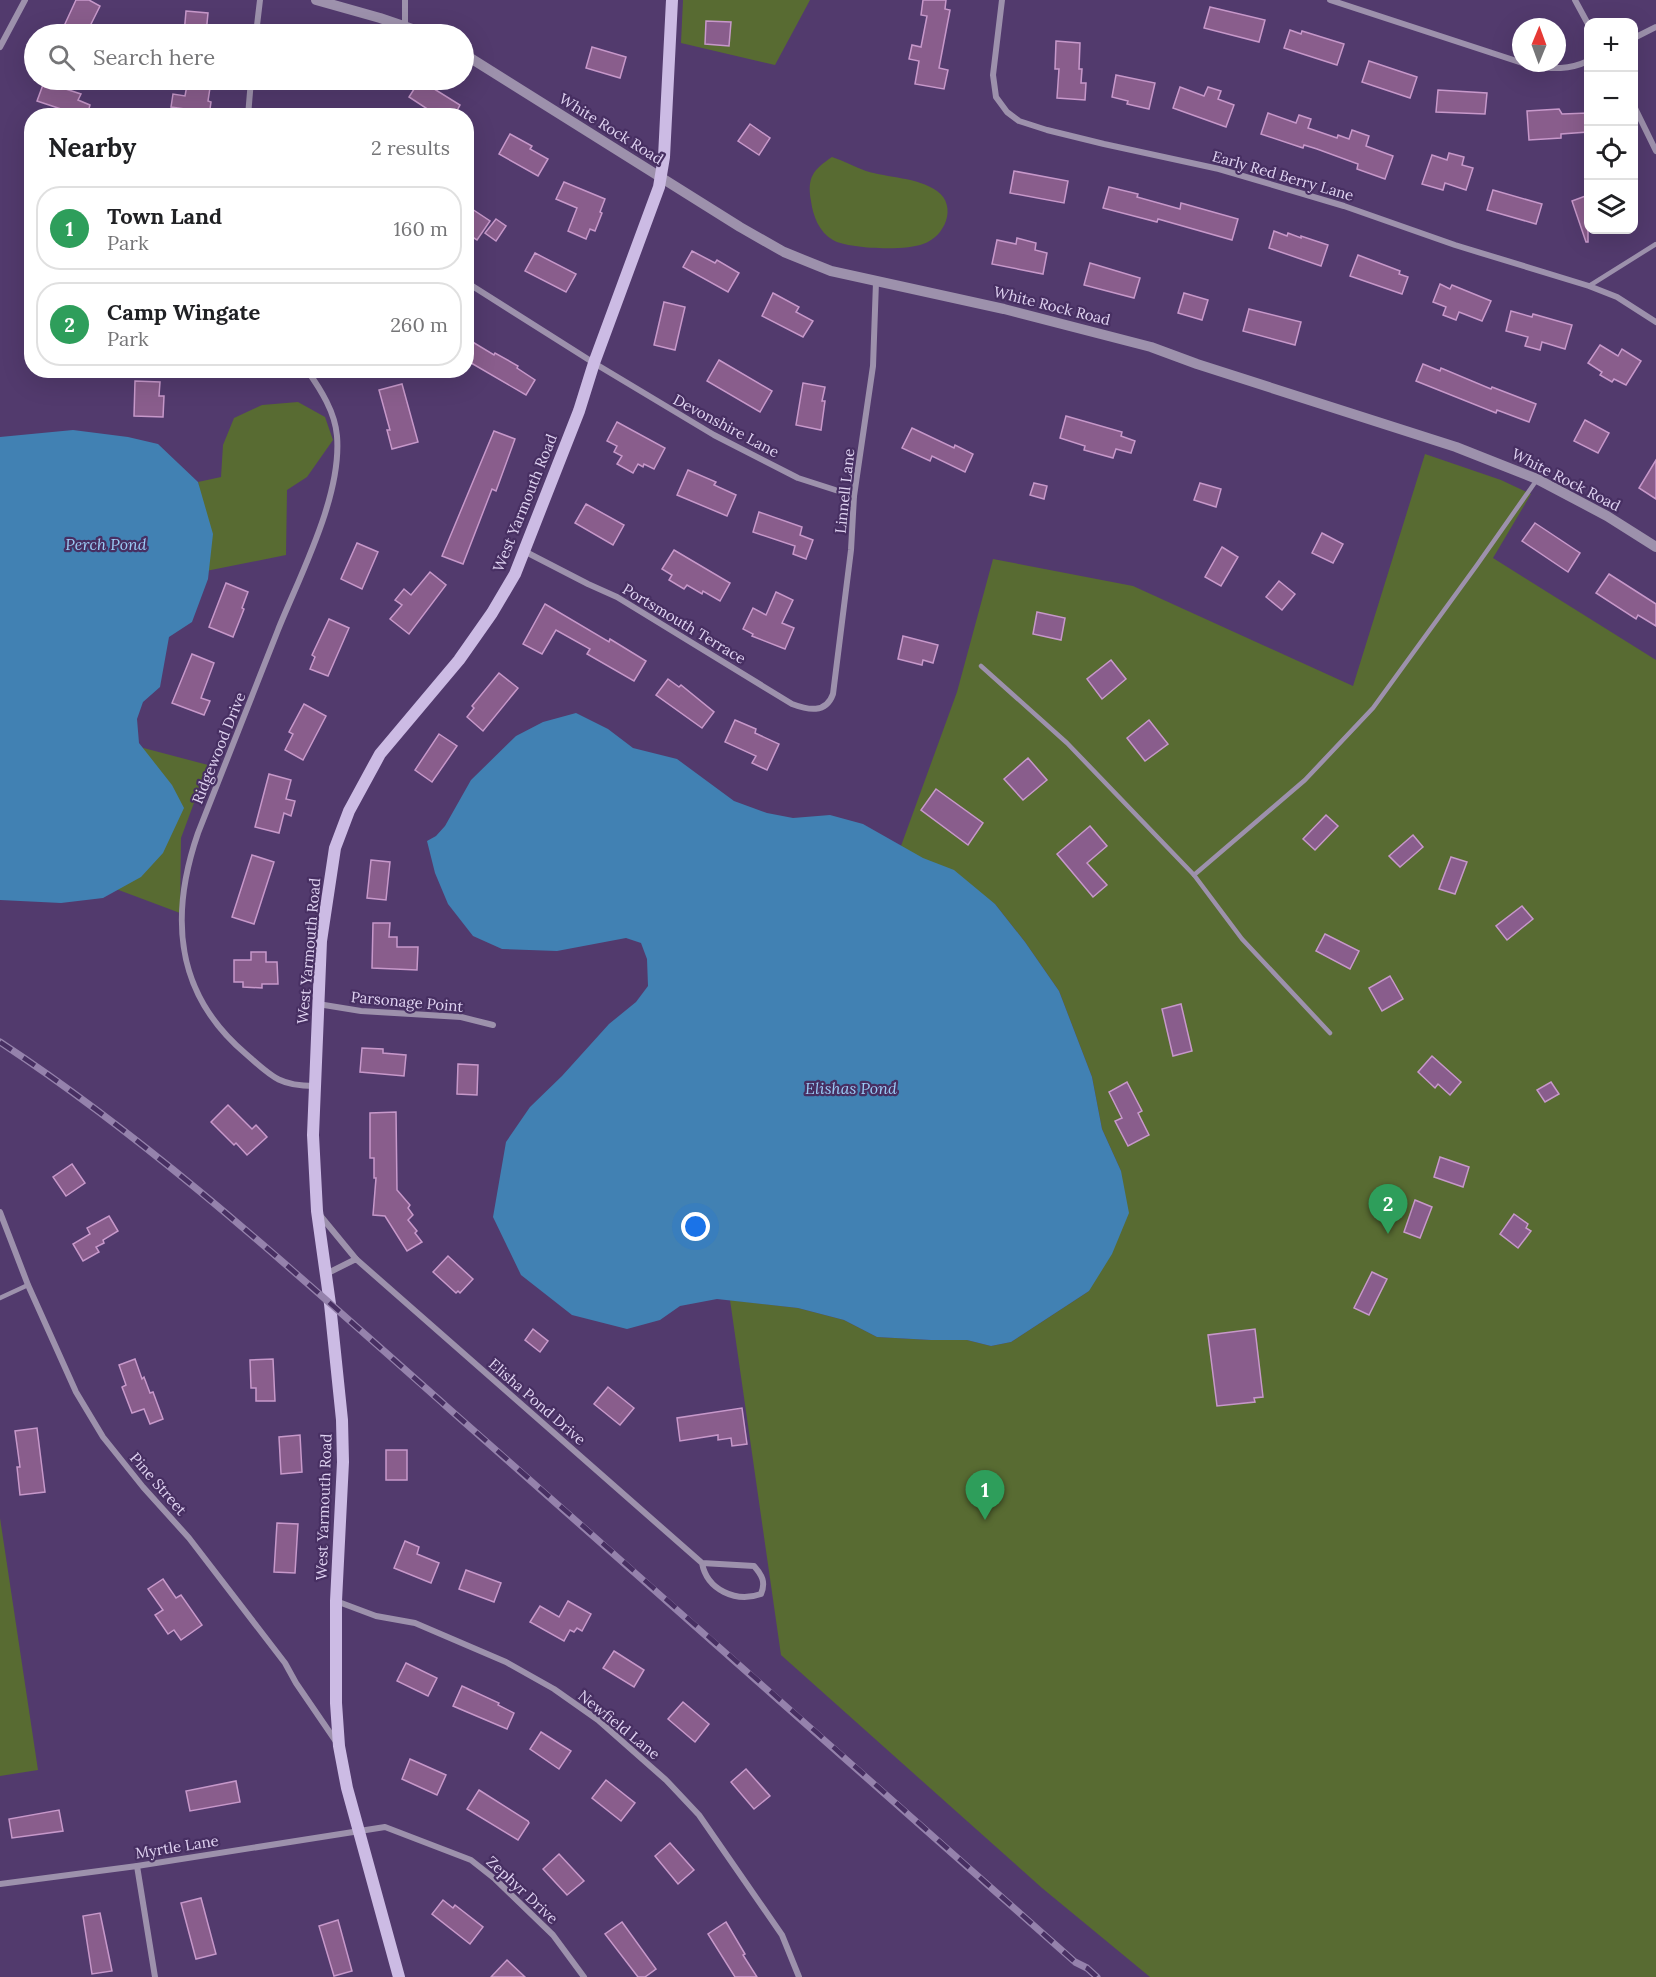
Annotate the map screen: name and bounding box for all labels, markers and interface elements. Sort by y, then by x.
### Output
north arrow [1512,18,1566,72]
map controls [1584,18,1638,234]
button: + [1584,18,1638,72]
search box [24,24,474,90]
icon: search [45,41,78,74]
text: Search here [93,43,215,71]
button: − [1584,72,1638,126]
street label: White Rock Road [556,89,667,168]
button: locate [1584,126,1638,180]
text: Nearby [48,131,136,164]
text: 2 results [371,135,450,160]
street label: Early Red Berry Lane [1210,146,1356,205]
button: layers [1584,180,1638,234]
text: Town Land [107,202,222,230]
text: 1 [65,216,74,241]
text: 160 m [394,216,448,241]
text: Park [107,230,149,255]
street label: White Rock Road [992,282,1112,329]
text: Camp Wingate [107,298,260,326]
text: 2 [64,312,75,337]
text: 260 m [390,312,448,337]
text: Park [107,326,149,351]
street label: Devonshire Lane [670,390,782,461]
street label: West Yarmouth Road [488,431,561,574]
street label: White Rock Road [1509,444,1624,515]
street label: Linnell Lane [831,448,858,534]
water label: Perch Pond [65,534,147,554]
street label: Portsmouth Terrace [619,579,749,668]
street label: Ridgewood Drive [187,689,250,806]
street label: West Yarmouth Road [293,877,324,1025]
street label: Parsonage Point [350,987,464,1016]
water label: Elishas Pond [805,1078,897,1098]
pin: 2 [1368,1184,1408,1234]
your location [681,1212,710,1241]
street label: Elisha Pond Drive [485,1354,590,1449]
street label: West Yarmouth Road [311,1433,336,1581]
street label: Pine Street [126,1448,191,1519]
pin: 1 [966,1470,1004,1520]
street label: Newfield Lane [575,1686,664,1763]
street label: Myrtle Lane [134,1831,220,1862]
street label: Zephyr Drive [483,1852,562,1928]

